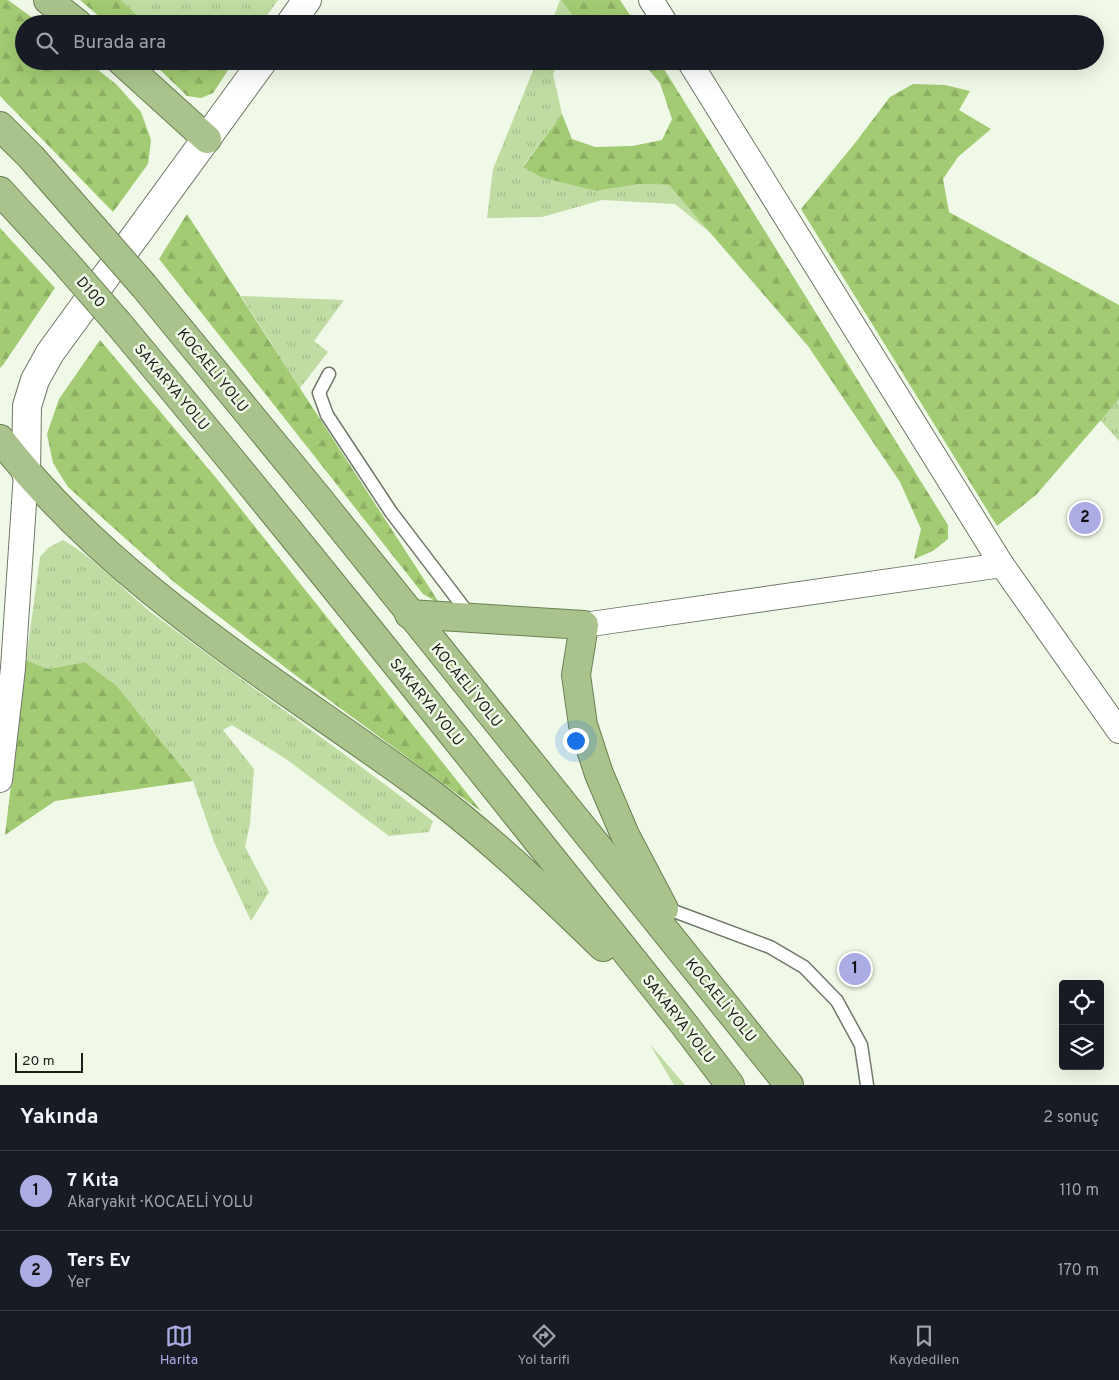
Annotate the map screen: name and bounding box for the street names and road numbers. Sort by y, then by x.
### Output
street label: D100 [71,274,109,312]
street label: KOCAELİ YOLU [172,324,252,417]
street label: SAKARYA YOLU [129,341,213,435]
street label: KOCAELİ YOLU [426,639,506,732]
street label: SAKARYA YOLU [385,655,467,751]
street label: KOCAELİ YOLU [680,954,760,1047]
street label: SAKARYA YOLU [637,972,718,1068]

